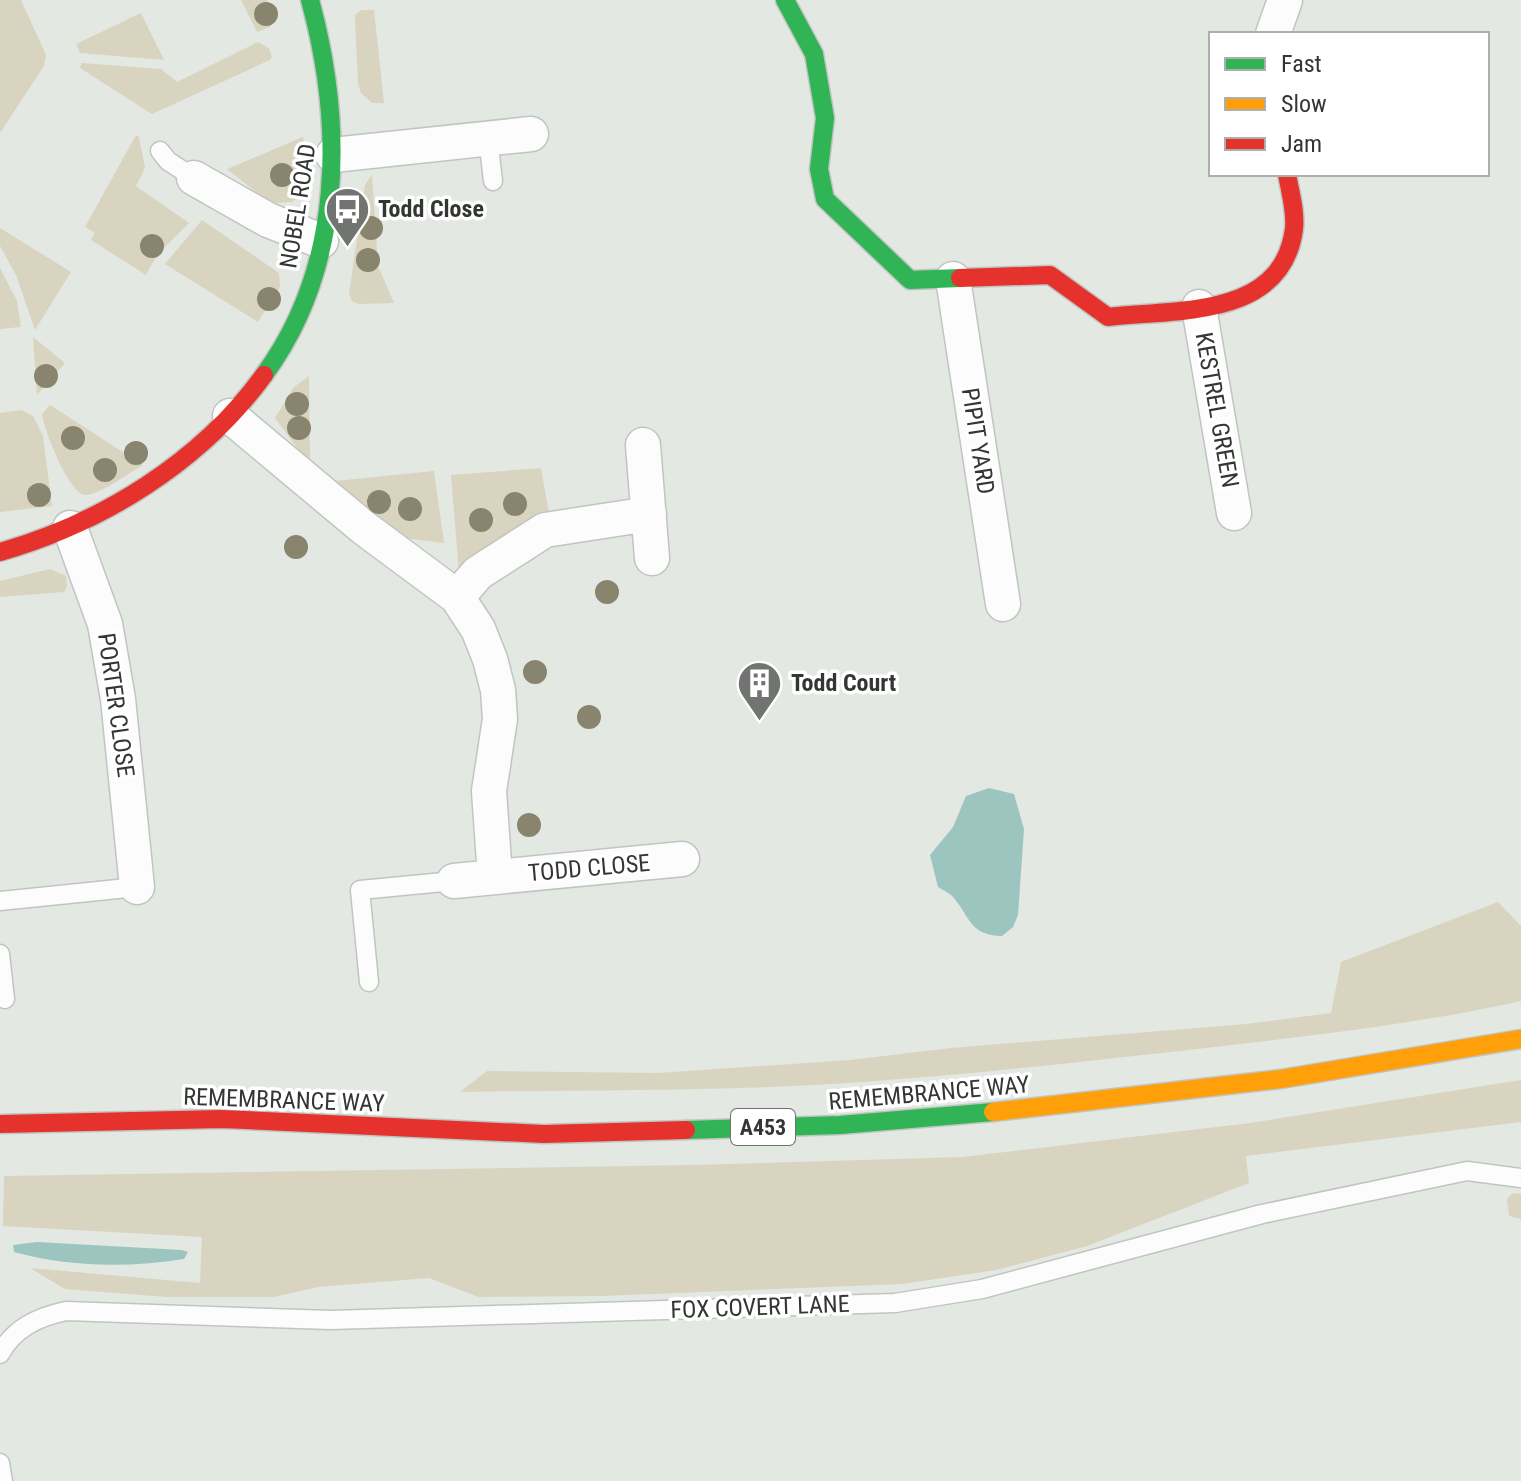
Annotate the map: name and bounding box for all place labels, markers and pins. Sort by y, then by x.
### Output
bus stop icon: Todd Close [323,185,371,248]
place label: Todd Close [378,195,484,223]
building icon: Todd Court [736,659,784,722]
place label: Todd Court [791,669,896,697]

